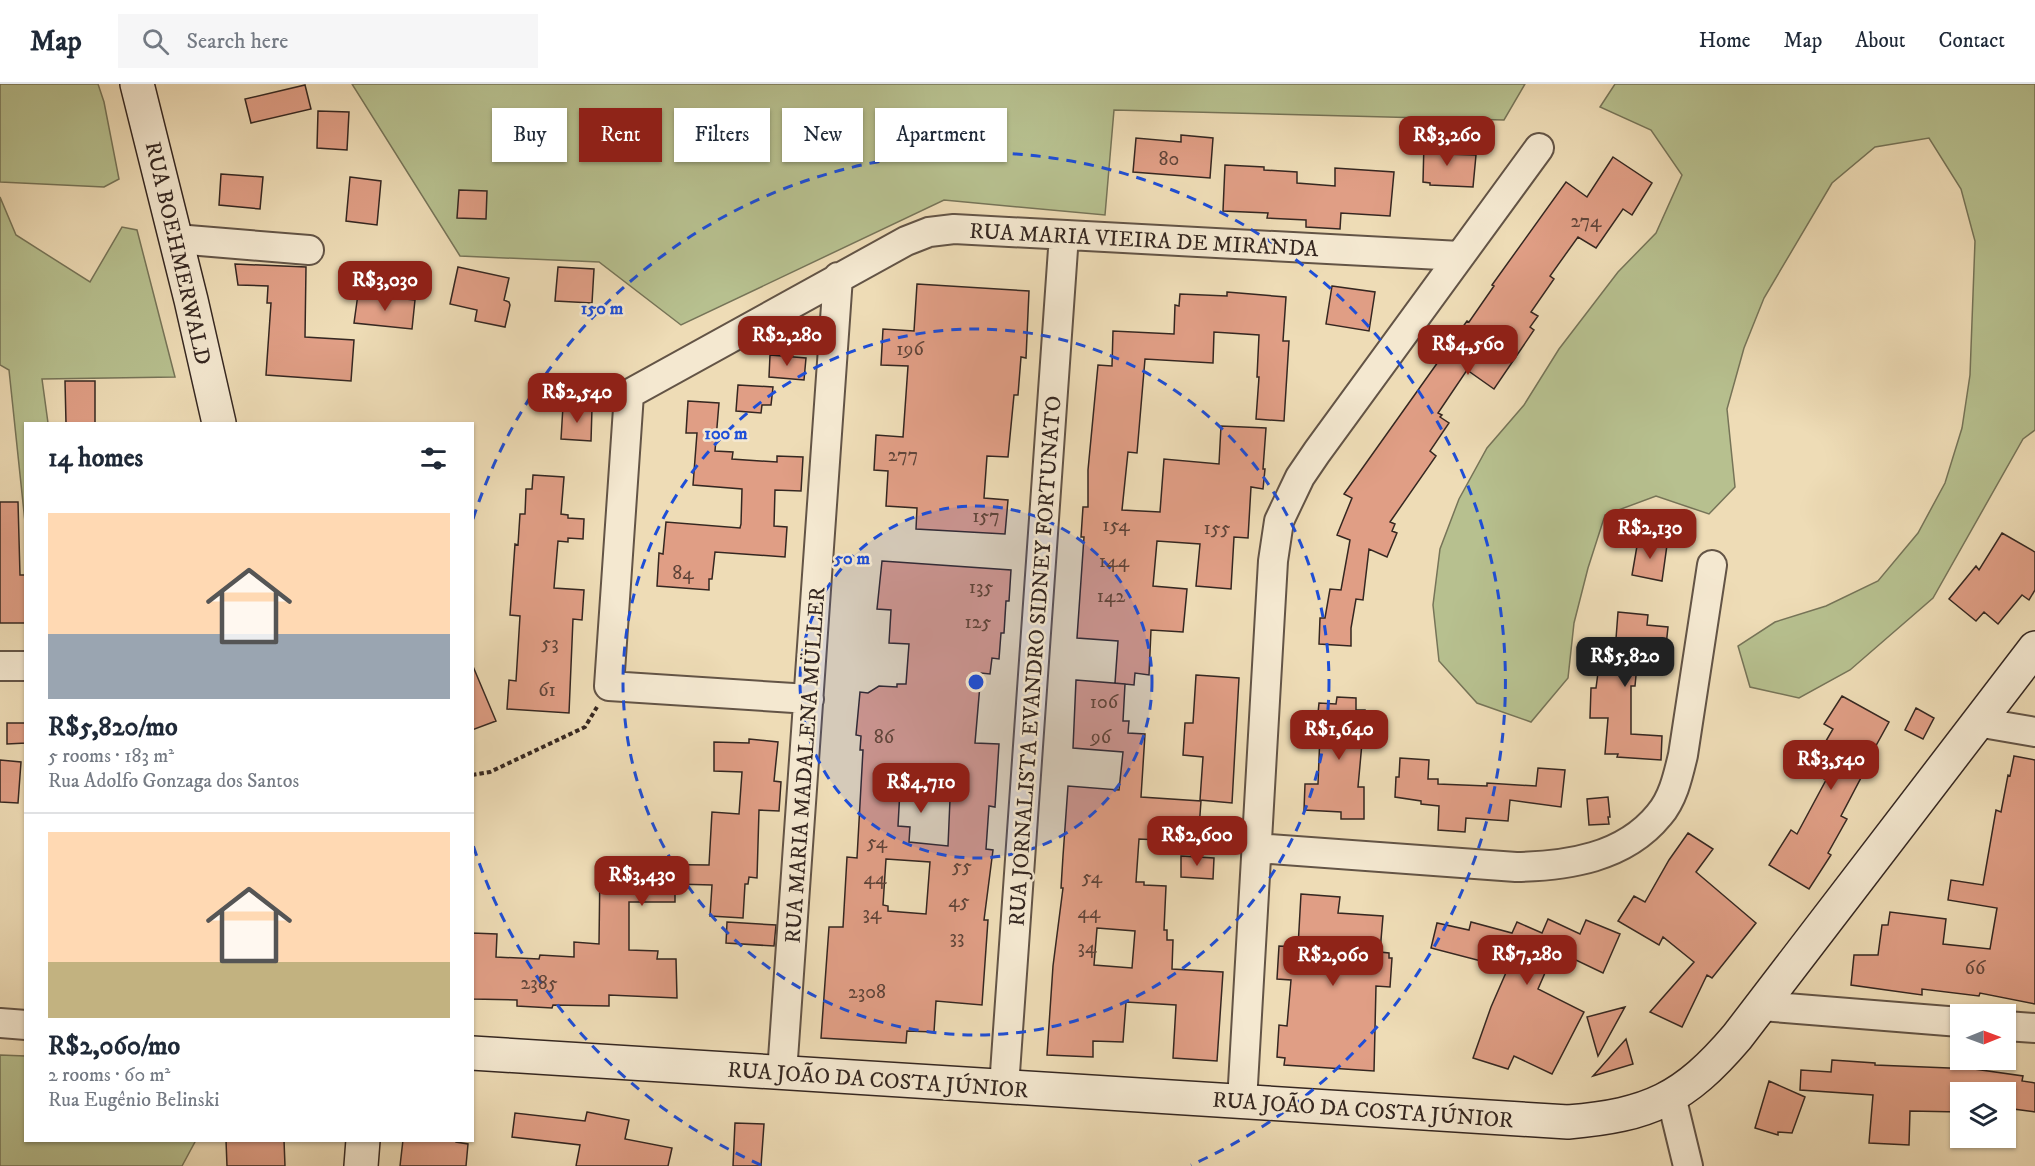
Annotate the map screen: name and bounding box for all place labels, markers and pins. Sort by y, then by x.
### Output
pin: R$3,260 [1392,116,1502,167]
pin: R$3,030 [330,261,440,312]
pin: R$2,280 [732,316,842,367]
pin: R$4,560 [1413,325,1523,376]
pin: R$2,540 [522,373,632,424]
pin: R$2,130 [1595,509,1705,560]
pin: R$5,820 [1570,637,1680,688]
centre of rings [966,672,986,692]
pin: R$1,640 [1284,710,1394,761]
pin: R$3,540 [1776,740,1886,791]
pin: R$4,710 [866,763,976,814]
pin: R$2,600 [1142,816,1252,867]
pin: R$3,430 [587,856,697,907]
pin: R$7,280 [1472,935,1582,986]
pin: R$2,060 [1278,936,1388,987]

